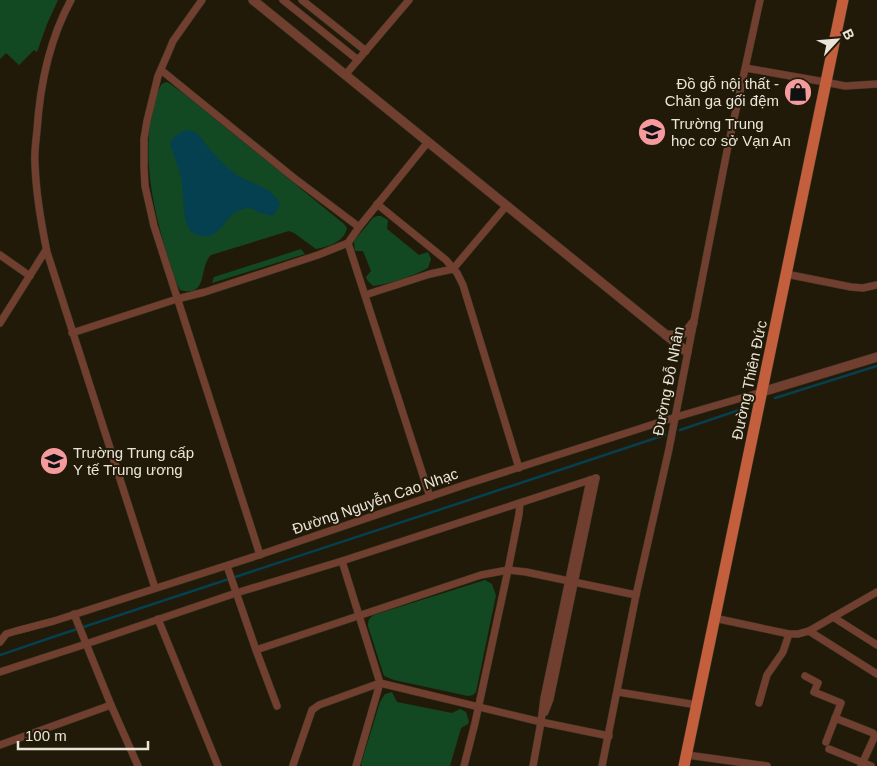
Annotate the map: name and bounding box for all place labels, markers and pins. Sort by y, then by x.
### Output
place label: Đồ gỗ nội thất - Chăn ga gối đệm [665,75,779,109]
shop icon: Đồ gỗ nội thất - Chăn ga gối đệm [783,77,813,107]
place label: Trường Trung học cơ sở Vạn An [671,115,791,149]
school or university icon: Trường Trung học cơ sở Vạn An [637,117,667,147]
place label: Trường Trung cấp Y tế Trung ương [73,444,194,478]
school or university icon: Trường Trung cấp Y tế Trung ương [39,446,69,476]

